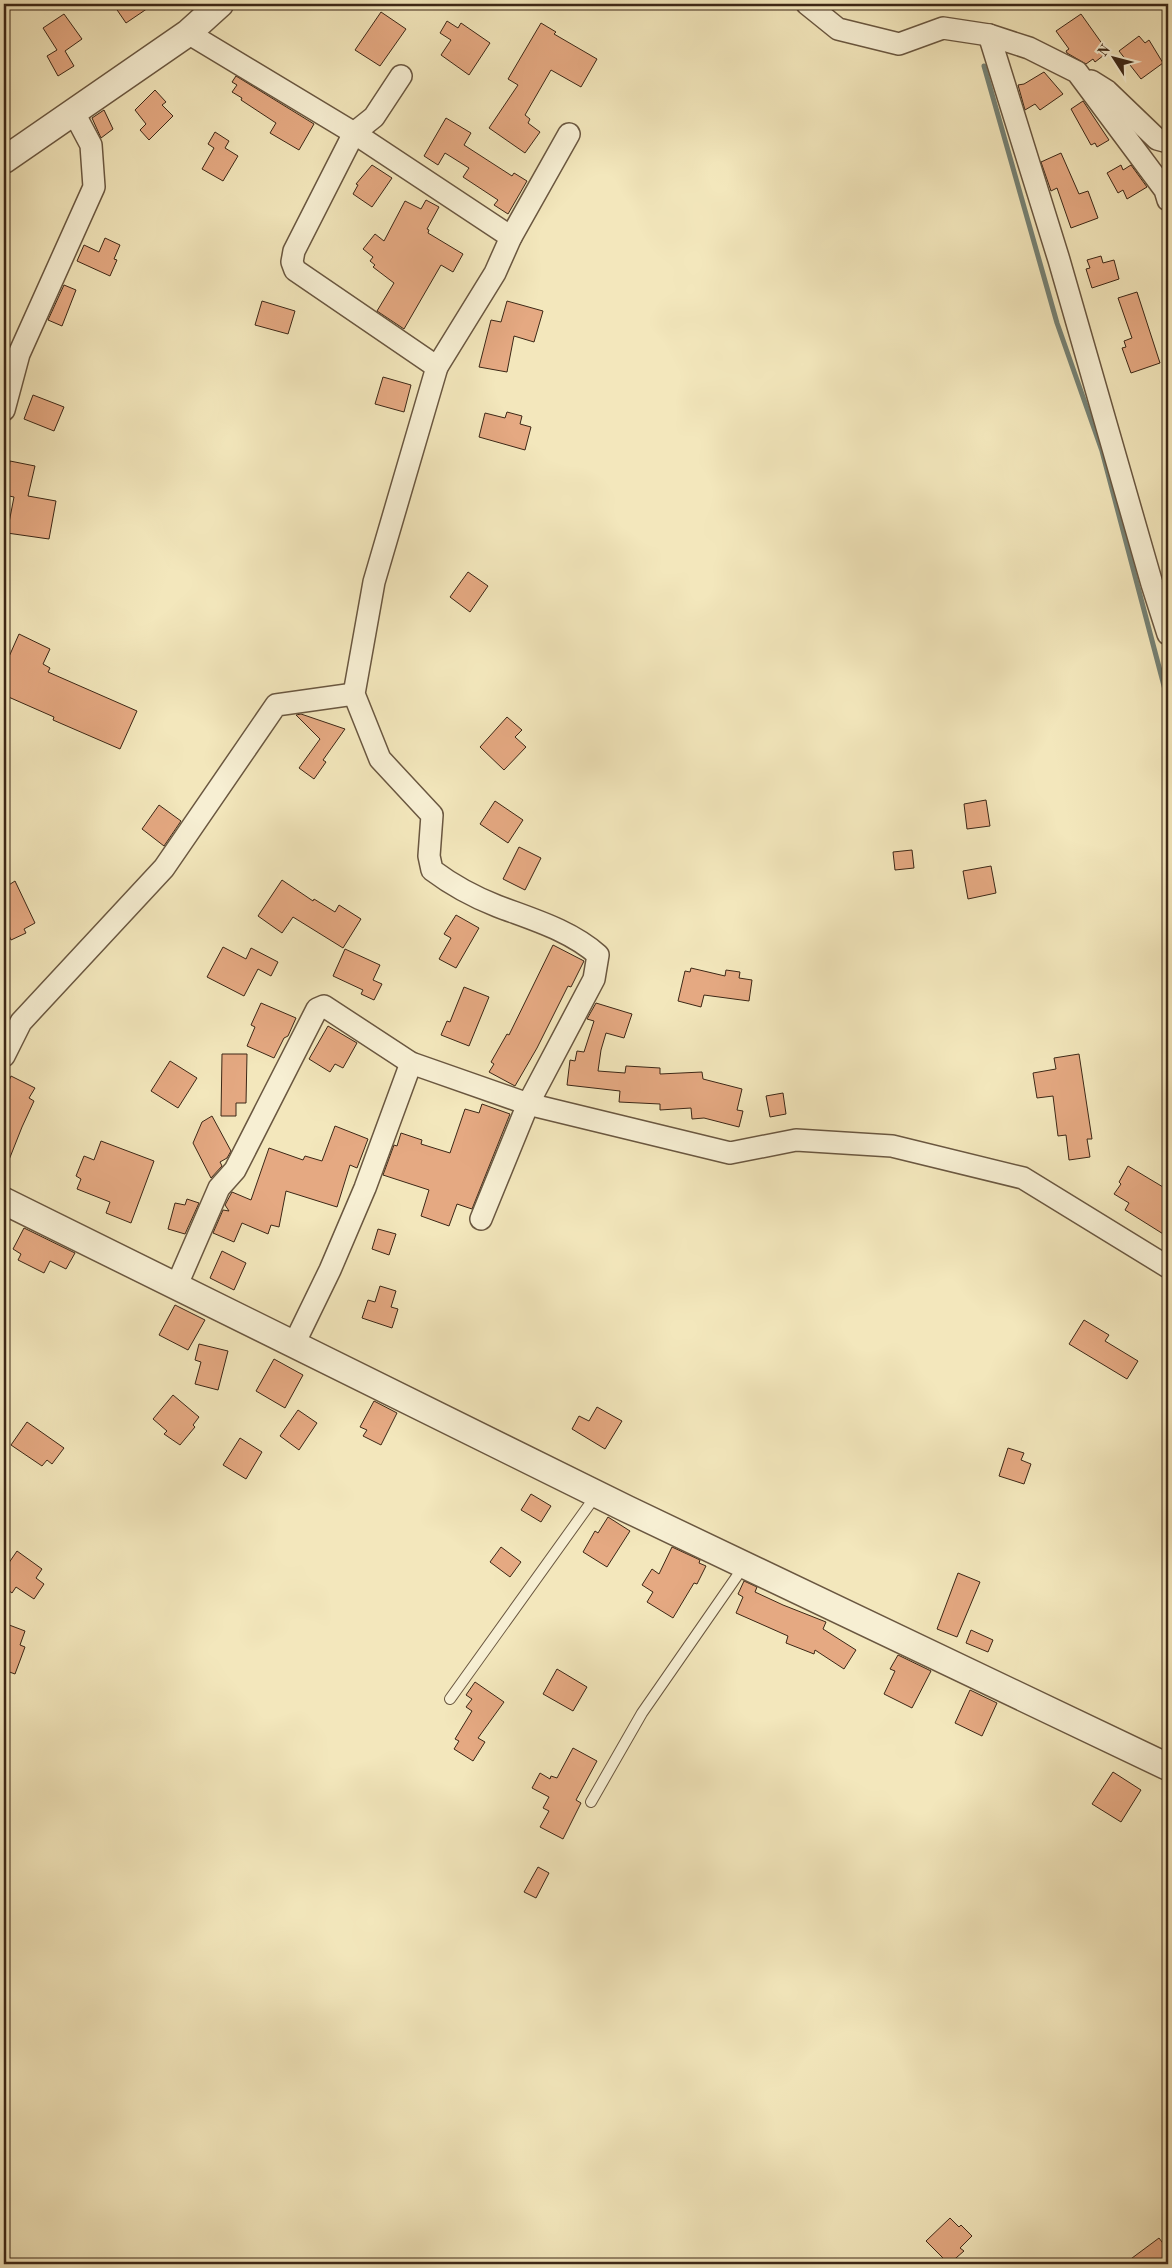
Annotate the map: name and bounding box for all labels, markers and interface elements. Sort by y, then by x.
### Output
north arrow [1090,32,1140,82]
text: N [1095,42,1113,59]

